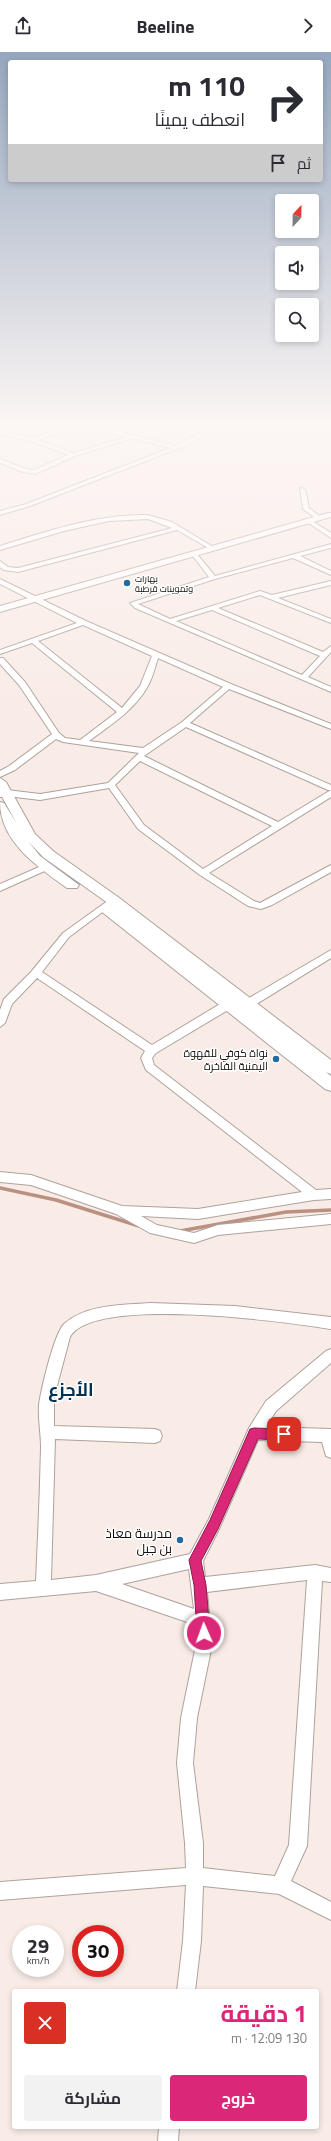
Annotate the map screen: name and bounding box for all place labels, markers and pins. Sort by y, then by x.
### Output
place label: بهارات وتموينات قرطبة [135,572,193,595]
marker: بهارات وتموينات قرطبة [122,578,132,588]
place label: نواة كوفي للقهوة اليمنية الفاخرة [184,1045,268,1074]
marker: نواة كوفي للقهوة اليمنية الفاخرة [271,1054,281,1064]
pin [267,1417,301,1451]
place label: مدرسة معاذ بن جبل [105,1523,172,1558]
marker: مدرسة معاذ بن جبل [175,1535,185,1545]

